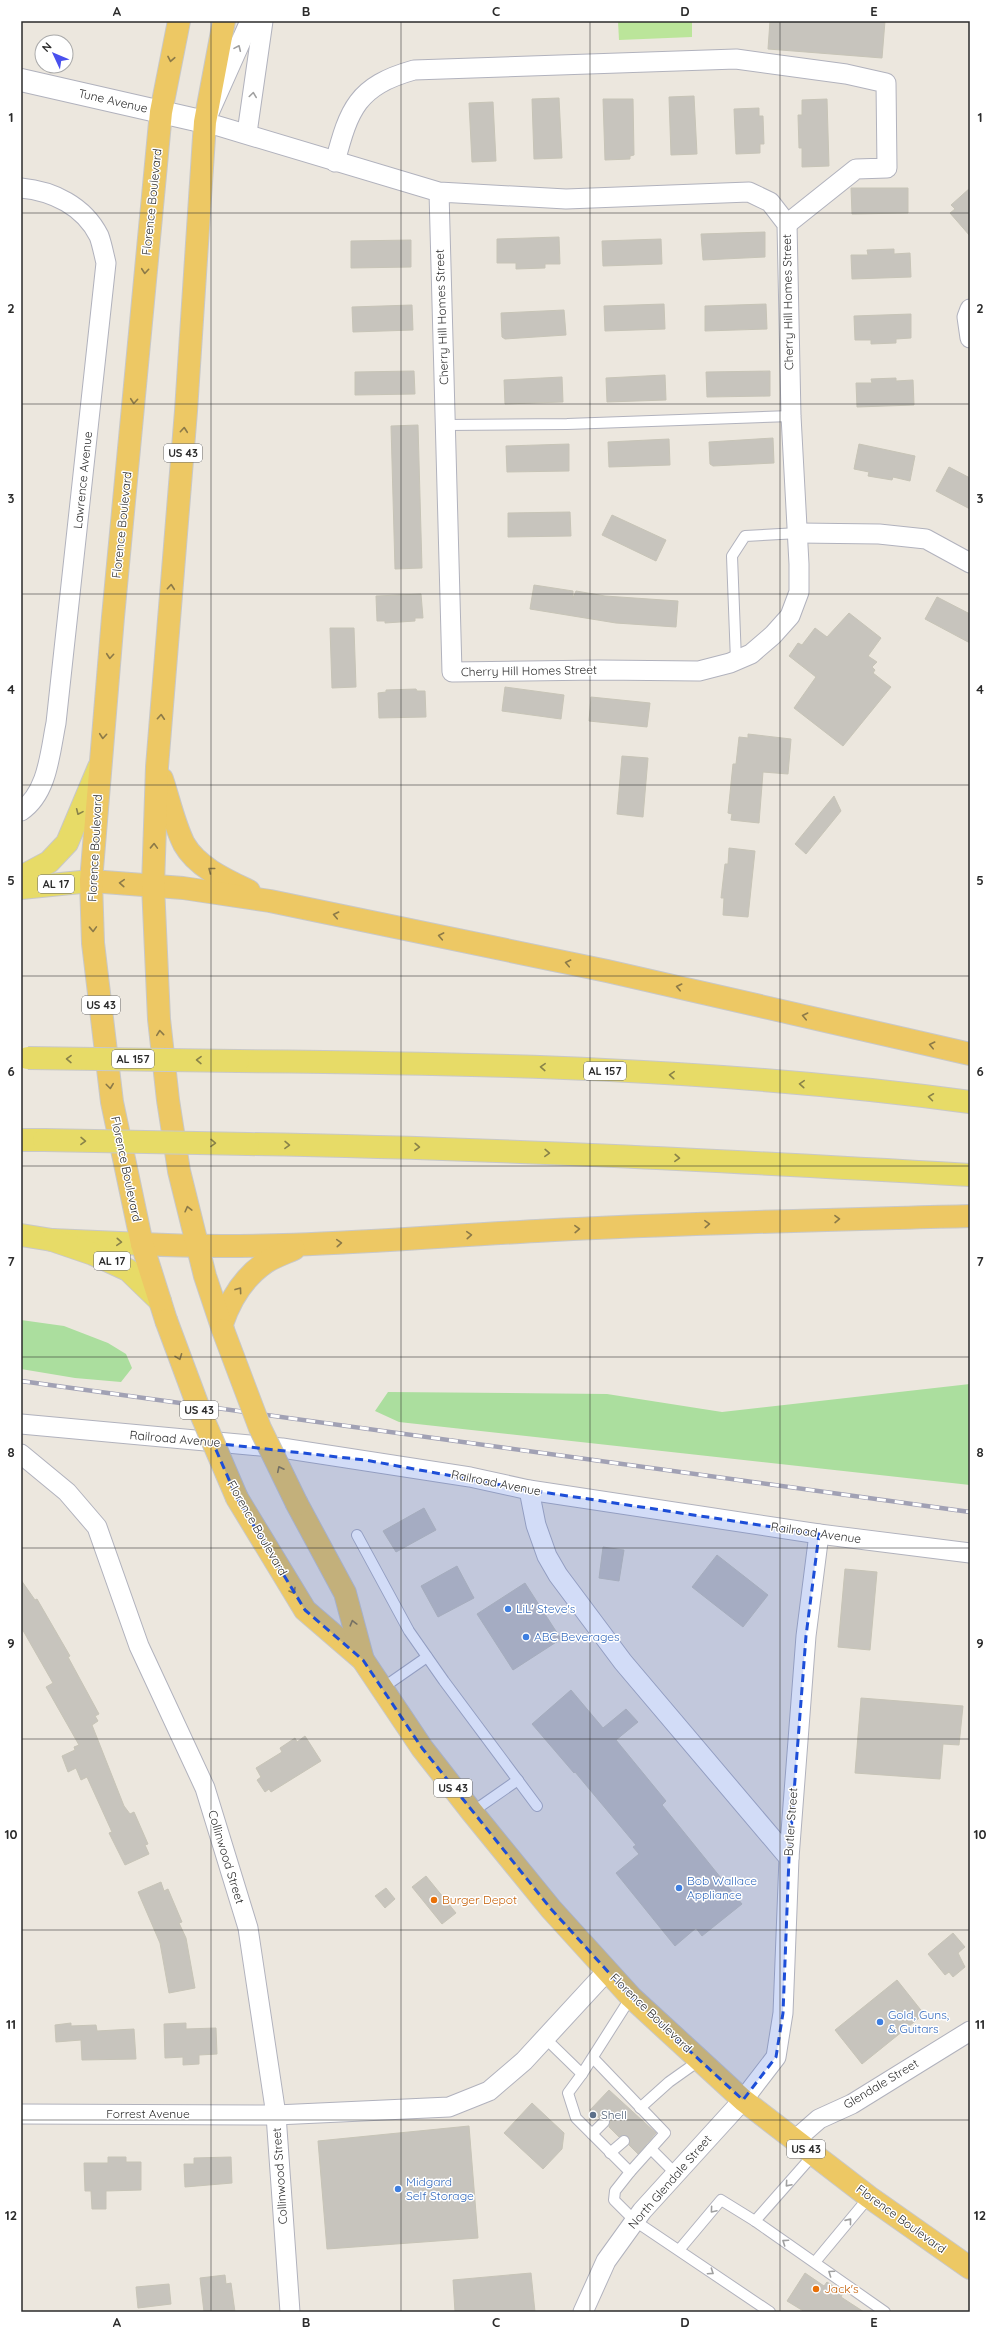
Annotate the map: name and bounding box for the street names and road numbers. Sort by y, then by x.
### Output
street label: Tune Avenue [77,85,149,116]
street label: Florence Boulevard [138,148,165,256]
street label: Cherry Hill Homes Street [779,234,796,370]
street label: Cherry Hill Homes Street [432,249,451,385]
street label: Lawrence Avenue [70,430,95,529]
road number: US 43 [164,444,202,462]
street label: Florence Boulevard [108,471,135,579]
street label: Cherry Hill Homes Street [461,662,597,679]
street label: Florence Boulevard [84,794,105,902]
road number: AL 17 [38,875,74,893]
road number: US 43 [82,996,120,1014]
road number: AL 157 [112,1050,154,1068]
road number: AL 157 [584,1062,626,1080]
street label: Florence Boulevard [108,1115,145,1223]
road number: AL 17 [94,1252,130,1270]
road number: US 43 [180,1401,218,1419]
street label: Railroad Avenue [129,1427,221,1450]
street label: Railroad Avenue [450,1466,542,1499]
street label: Florence Boulevard [224,1477,291,1578]
street label: Railroad Avenue [770,1519,862,1546]
road number: US 43 [434,1779,472,1797]
street label: Butler Street [781,1787,800,1857]
street label: Collinwood Street [205,1808,248,1905]
street label: Florence Boulevard [607,1970,695,2055]
street label: Glendale Street [841,2055,921,2112]
street label: Forrest Avenue [106,2106,190,2121]
street label: Collinwood Street [269,2127,290,2225]
street label: North Glendale Street [625,2132,714,2232]
road number: US 43 [787,2140,825,2158]
street label: Florence Boulevard [853,2181,949,2256]

